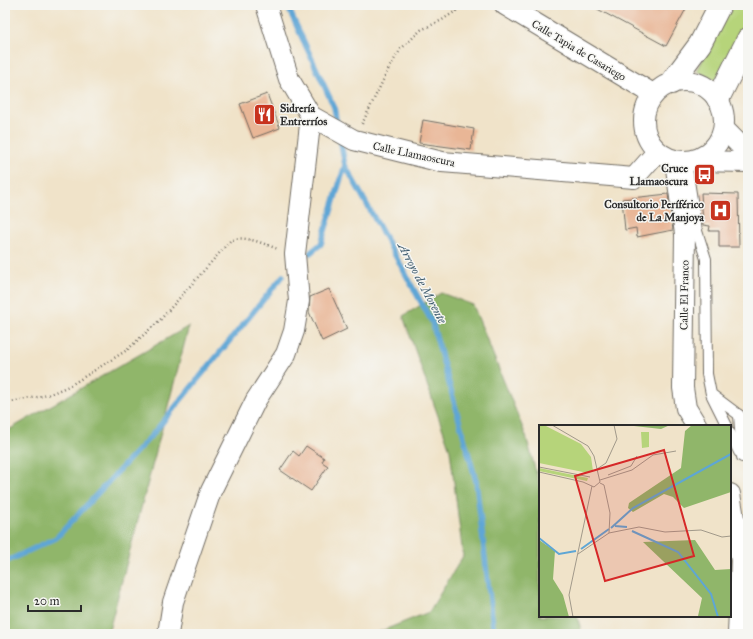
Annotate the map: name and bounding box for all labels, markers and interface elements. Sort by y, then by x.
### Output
street label: Calle Tapia de Casariego [529,17,629,84]
restaurant icon: Sidrería Entrerríos [252,101,278,127]
place label: Sidrería Entrerríos [280,102,327,128]
street label: Calle Llamaoscura [372,139,456,170]
bus stop icon: Cruce Llamaoscura [691,161,717,187]
place label: Cruce Llamaoscura [629,162,688,188]
hospital icon: Consultorio Períférico de La Manjoya [707,197,733,223]
place label: Consultorio Períférico de La Manjoya [604,198,704,225]
water label: Arroyo de Morente [394,238,449,326]
street label: Calle El Franco [677,259,692,330]
inset map [539,425,731,617]
scale bar [28,587,81,613]
text: 20 m [34,594,60,608]

